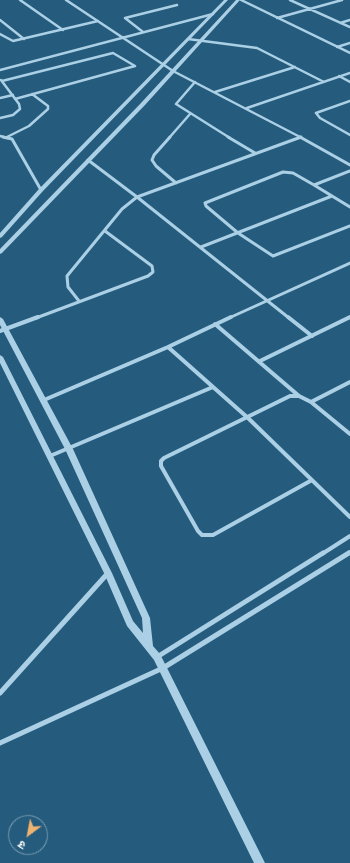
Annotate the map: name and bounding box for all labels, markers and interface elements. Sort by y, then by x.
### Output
north arrow [8,815,48,855]
text: उ [16,838,28,852]

